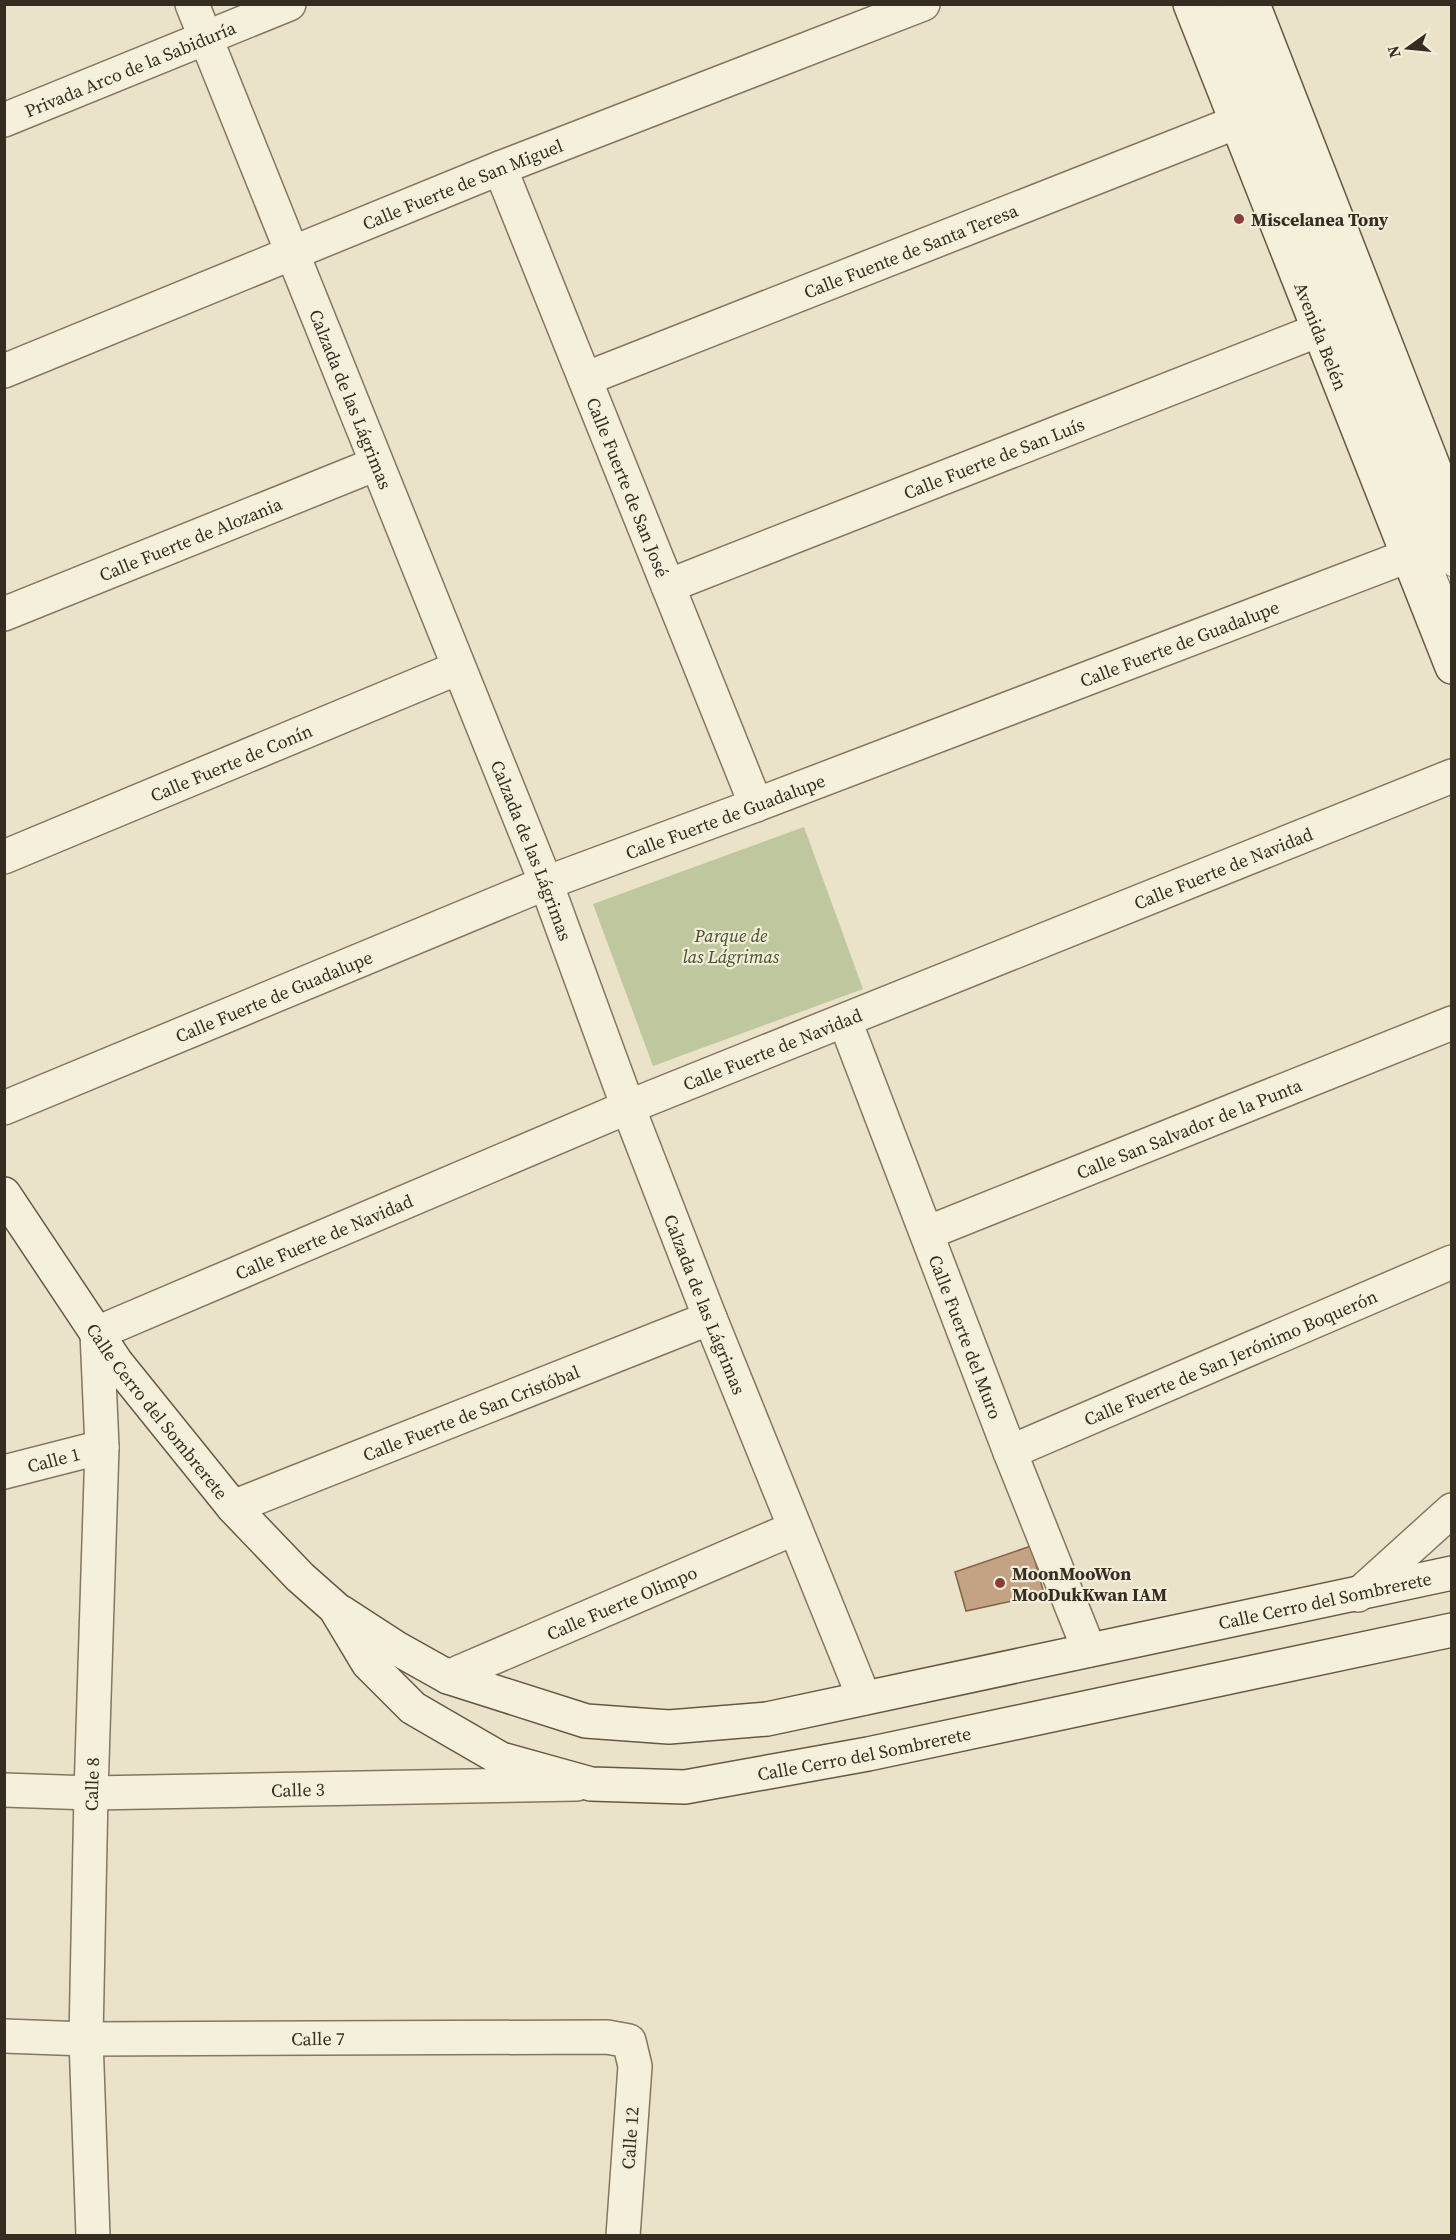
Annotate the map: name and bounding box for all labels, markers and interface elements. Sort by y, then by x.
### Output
street label: Privada Arco de la Sabiduría [21,14,240,123]
north arrow [1378,18,1438,78]
text: N [1381,43,1406,60]
street label: Calle Fuerte de San Miguel [358,132,566,236]
street label: Calle Fuente de Santa Teresa [800,197,1022,304]
place label: Miscelanea Tony [1251,207,1389,232]
marker: Miscelanea Tony [1232,212,1246,226]
street label: Avenida Belén [1289,278,1354,394]
street label: Calzada de las Lágrimas [304,305,399,493]
street label: Calle Fuerte de San José [581,394,676,581]
street label: Calle Fuerte de San Luís [900,411,1088,505]
street label: Calle Fuerte de Alozania [95,490,286,587]
street label: Calle Fuerte de Guadalupe [1076,594,1282,693]
street label: Calle Fuerte de Conín [146,718,316,807]
street label: Calzada de las Lágrimas [485,756,579,944]
street label: Calle Fuerte de Guadalupe [622,767,829,865]
street label: Calle Fuerte de Navidad [1130,821,1316,915]
park label: Parque de las Lágrimas [683,923,780,969]
street label: Calle Fuerte de Guadalupe [171,944,376,1048]
street label: Calle Fuerte de Navidad [679,1002,865,1096]
street label: Calle San Salvador de la Punta [1072,1072,1306,1185]
street label: Calle Fuerte de Navidad [231,1188,417,1285]
street label: Calzada de las Lágrimas [658,1210,752,1398]
street label: Calle Fuerte del Muro [923,1251,1009,1422]
street label: Calle Fuerte de San Jerónimo Boquerón [1080,1283,1381,1431]
street label: Calle Cerro del Sombrerete [81,1318,234,1504]
street label: Calle Fuerte de San Cristóbal [359,1359,583,1467]
street label: Calle 1 [24,1441,83,1478]
street label: Calle Fuerte Olimpo [543,1559,701,1646]
place label: MoonMooWon MooDukKwan IAM [1012,1561,1167,1607]
street label: Calle Cerro del Sombrerete [1216,1565,1434,1635]
marker: MoonMooWon MooDukKwan IAM [993,1576,1007,1590]
street label: Calle Cerro del Sombrerete [755,1720,973,1786]
street label: Calle 8 [78,1757,105,1811]
street label: Calle 3 [271,1776,325,1802]
street label: Calle 7 [291,2026,345,2051]
street label: Calle 12 [615,2106,645,2170]

